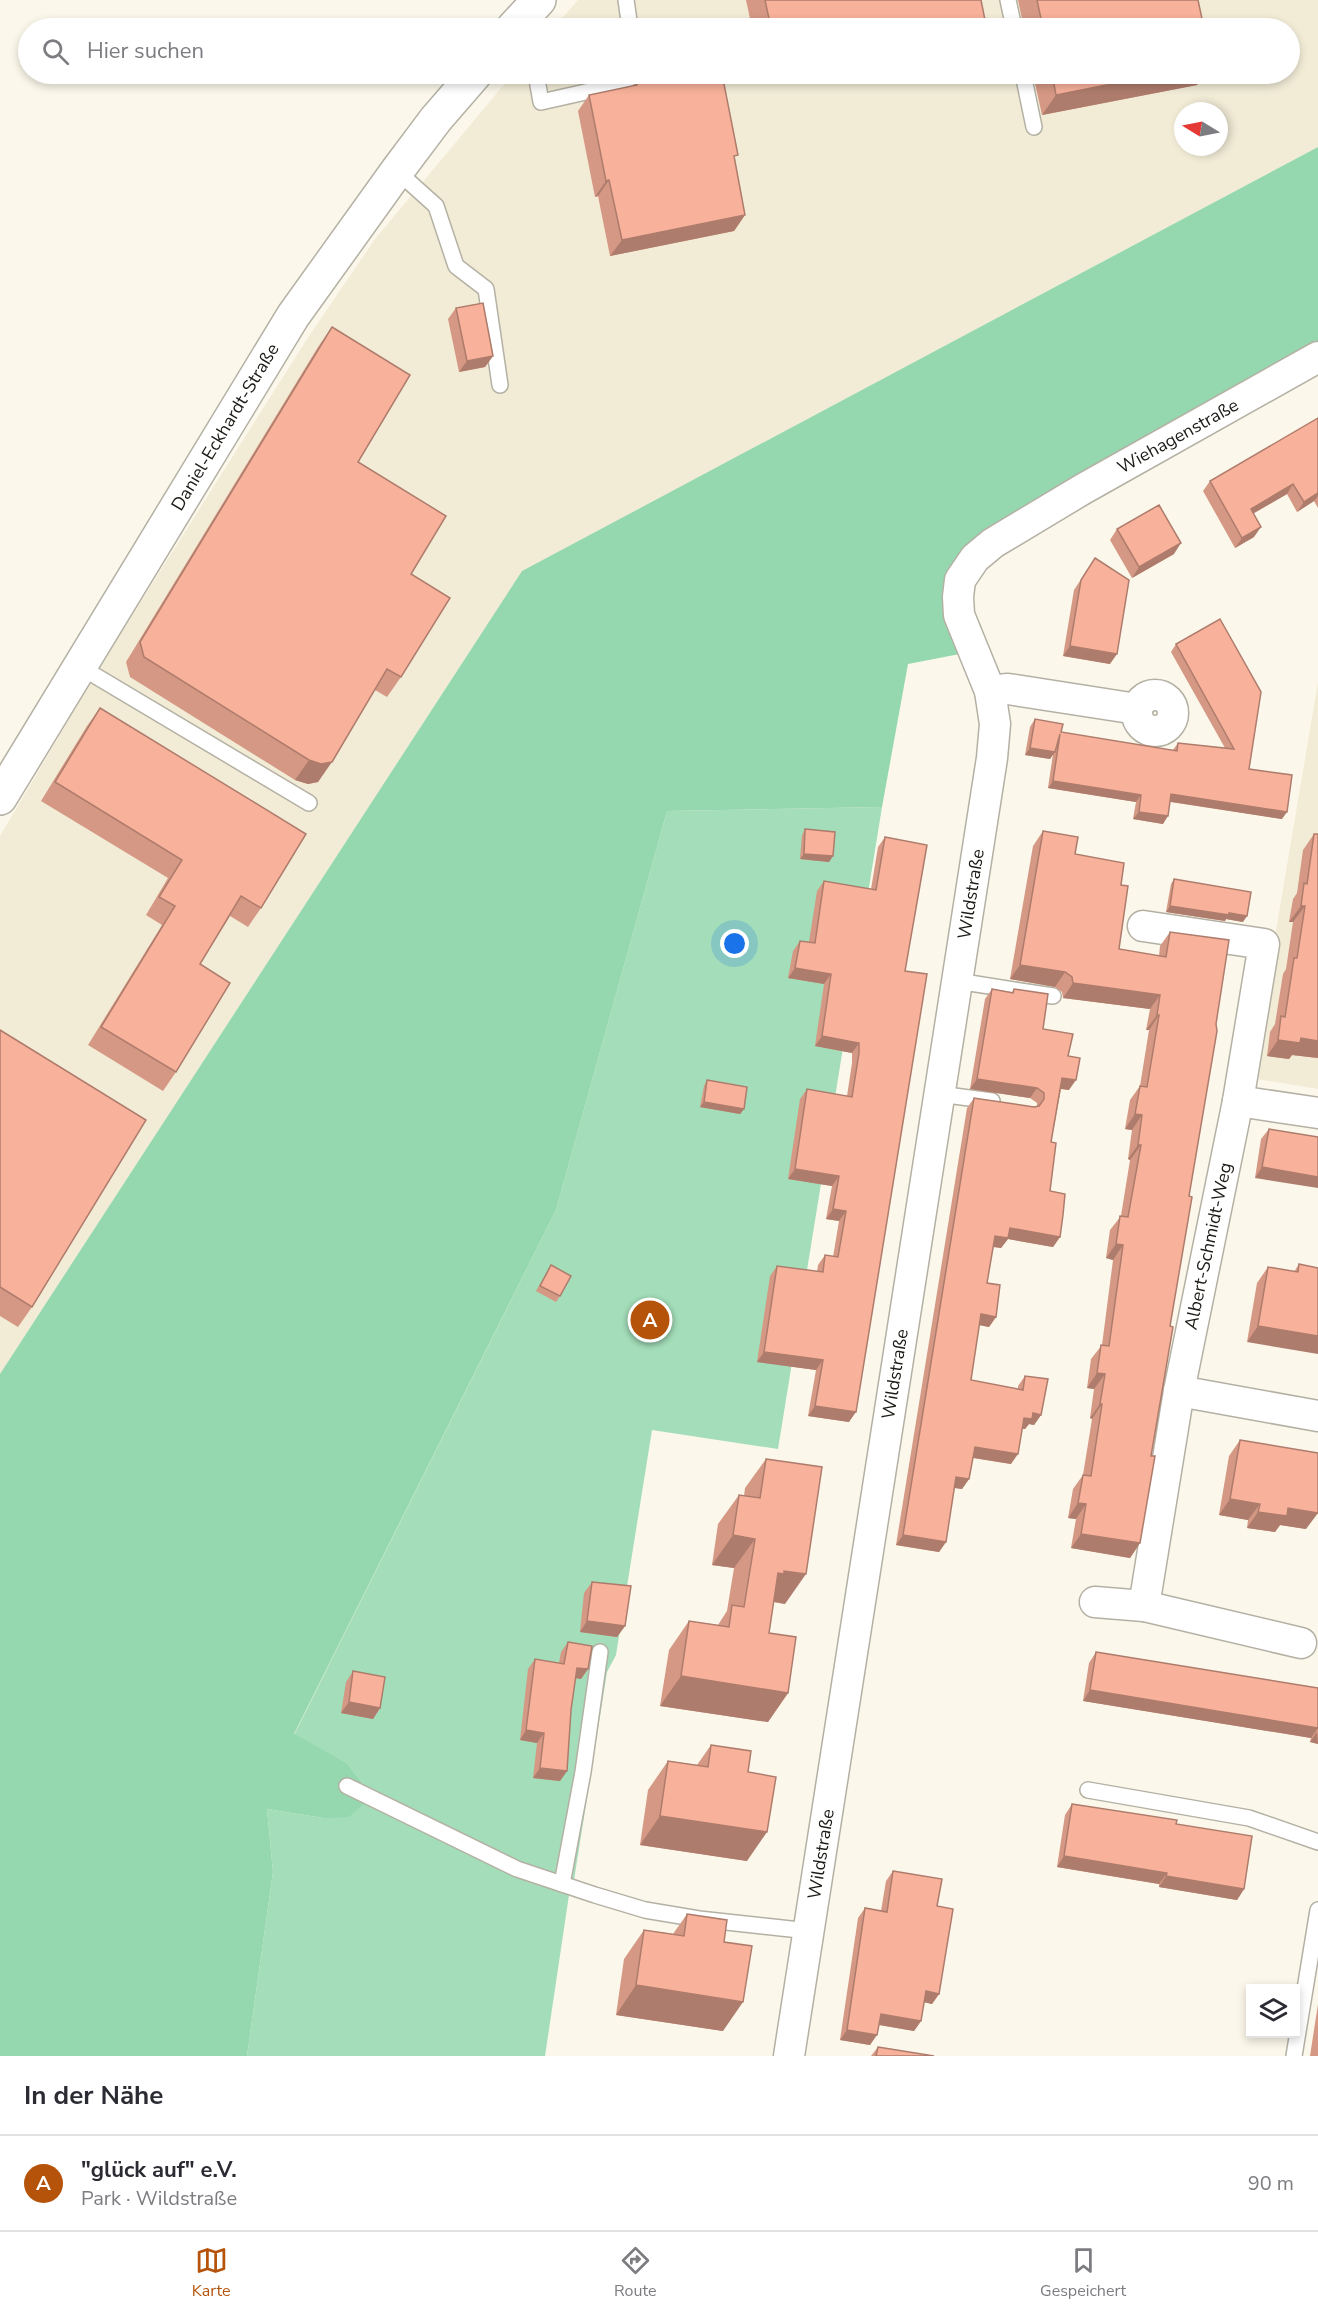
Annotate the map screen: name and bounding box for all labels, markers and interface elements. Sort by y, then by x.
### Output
search box [18,18,1300,84]
icon: search [39,35,72,68]
text: Hier suchen [87,36,204,66]
north arrow [1174,102,1228,156]
street label: Daniel-Eckhardt-Straße [165,339,285,515]
street label: Wiehagenstraße [1113,393,1243,479]
street label: Wildstraße [952,847,990,941]
your location [720,929,749,958]
street label: Albert-Schmidt-Weg [1179,1160,1237,1332]
pin: A [630,1298,670,1342]
street label: Wildstraße [876,1327,914,1421]
street label: Wildstraße [802,1807,840,1901]
map controls [1246,1984,1300,2038]
button: layers [1246,1984,1300,2038]
text: In der Nähe [24,2078,163,2113]
text: "glück auf" e.V. [81,2155,237,2185]
text: A [36,2170,51,2197]
text: 90 m [1248,2170,1294,2197]
text: Park · Wildstraße [81,2185,237,2212]
tab: Karte [192,2244,230,2302]
tab: Route [614,2244,656,2302]
tab: Gespeichert [1040,2244,1126,2302]

